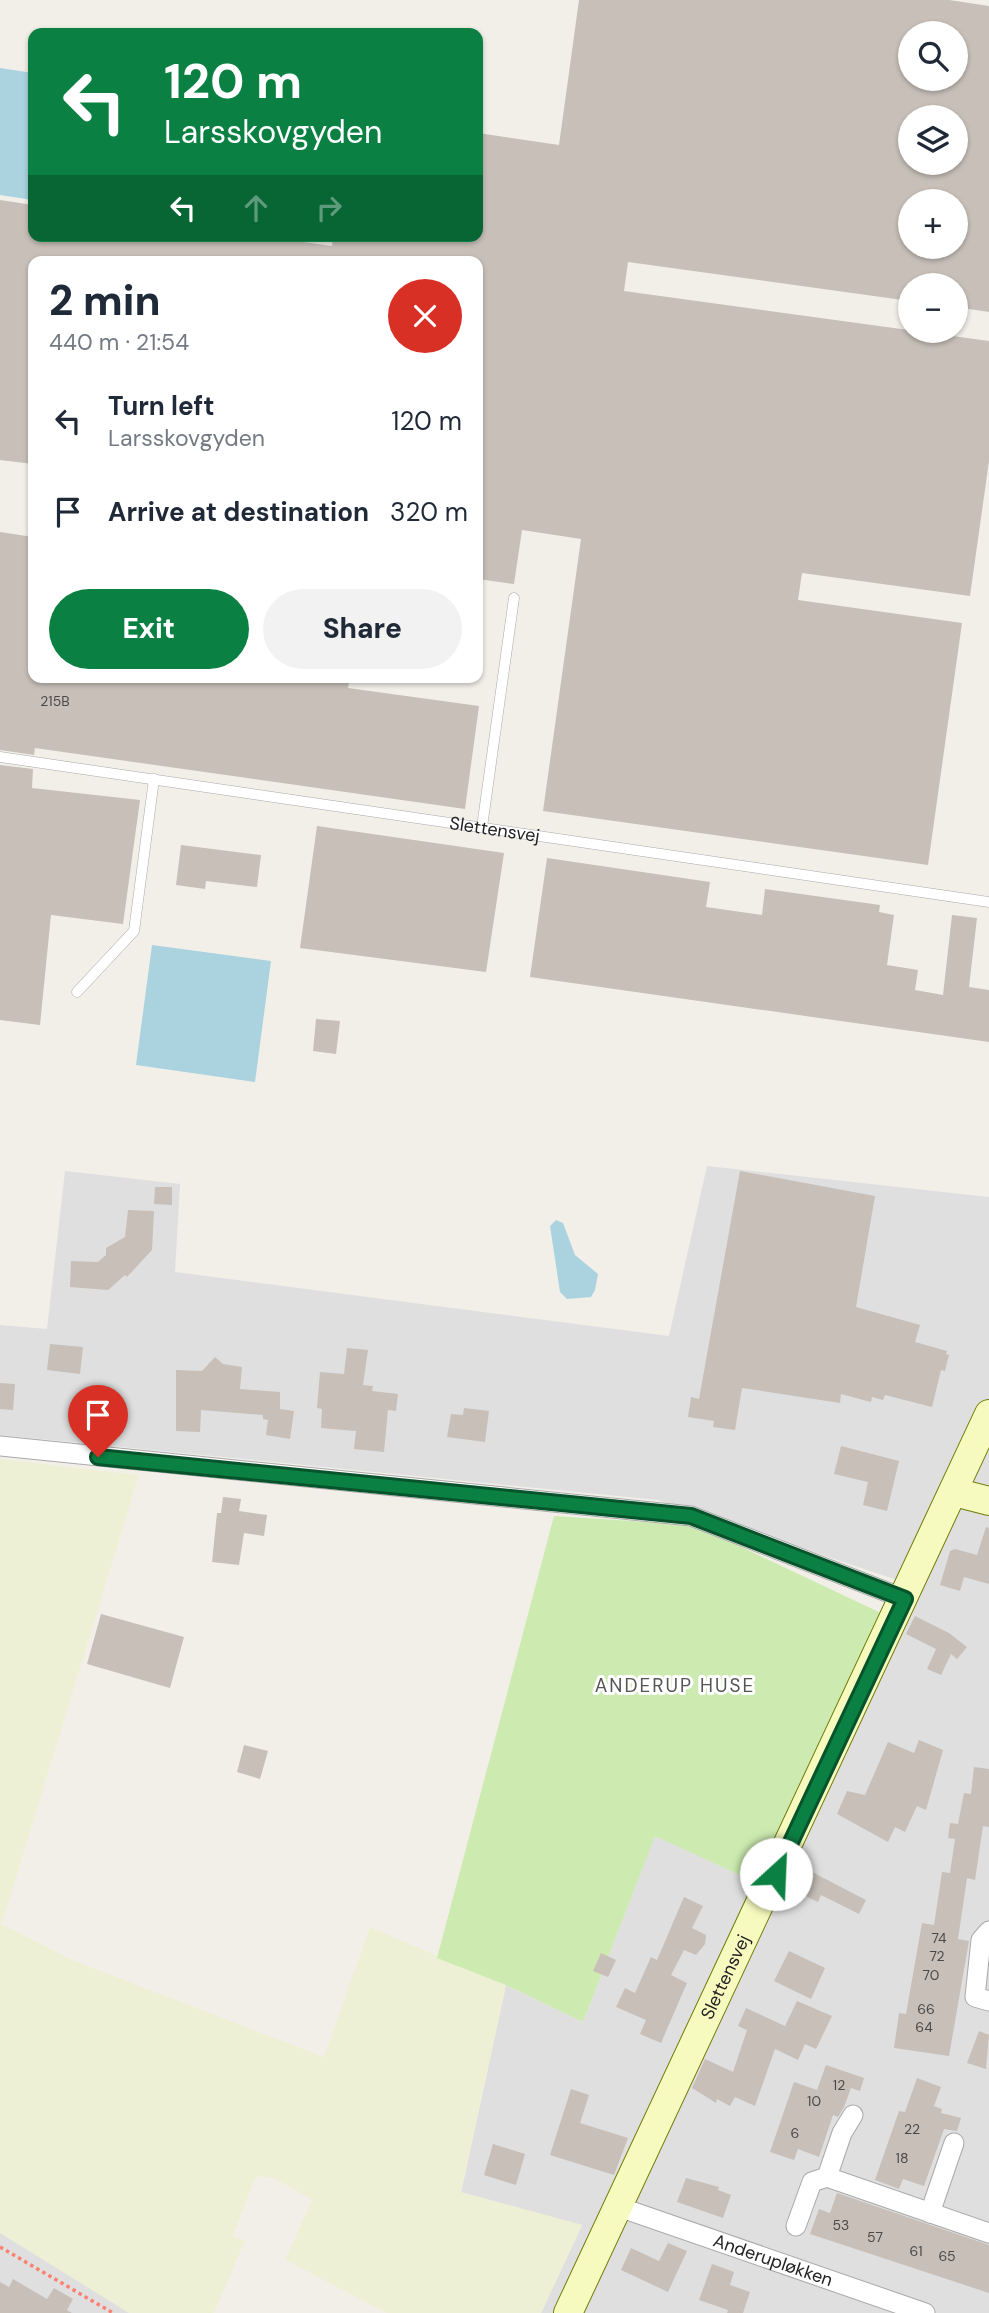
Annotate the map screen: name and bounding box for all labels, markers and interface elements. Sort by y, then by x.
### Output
map controls [898,21,968,343]
button: search [898,21,968,91]
text: 120 m [164,49,302,113]
icon: left [49,56,140,147]
button: layers [898,105,968,175]
text: Larsskovgyden [164,111,382,153]
icon: left [164,189,202,227]
icon: ahead [237,189,275,227]
icon: right [310,189,348,227]
button: + [898,189,968,259]
text: 2 min [49,273,160,328]
button: − [898,273,968,343]
button: close [388,279,462,353]
text: 440 m · 21:54 [49,327,189,357]
text: Turn left [108,389,215,423]
icon: left [49,402,87,440]
text: 120 m [391,404,462,438]
text: Larsskovgyden [108,423,265,453]
icon: arrive [49,493,87,531]
text: Arrive at destination [108,495,369,529]
text: 320 m [390,495,468,529]
button: Exit [49,589,249,669]
button: Share [263,589,462,669]
house number: 215B [40,692,70,710]
street label: Slettensvej [448,811,542,848]
pin [68,1385,128,1457]
icon: arrive [79,1396,117,1434]
district label: ANDERUP HUSE [595,1673,755,1698]
position arrow [739,1837,813,1911]
house number: 74 [931,1929,947,1947]
street label: Slettensvej [695,1931,756,2023]
house number: 72 [929,1947,945,1965]
house number: 70 [923,1966,939,1984]
house number: 66 [917,2000,935,2018]
house number: 64 [915,2018,933,2036]
house number: 12 [833,2076,845,2094]
house number: 10 [807,2092,821,2110]
house number: 22 [904,2120,920,2138]
house number: 6 [791,2124,799,2142]
house number: 18 [896,2149,908,2167]
house number: 53 [833,2216,849,2234]
house number: 57 [867,2228,883,2246]
street label: Anderupløkken [710,2229,836,2292]
house number: 61 [909,2242,923,2260]
house number: 65 [938,2247,956,2265]

